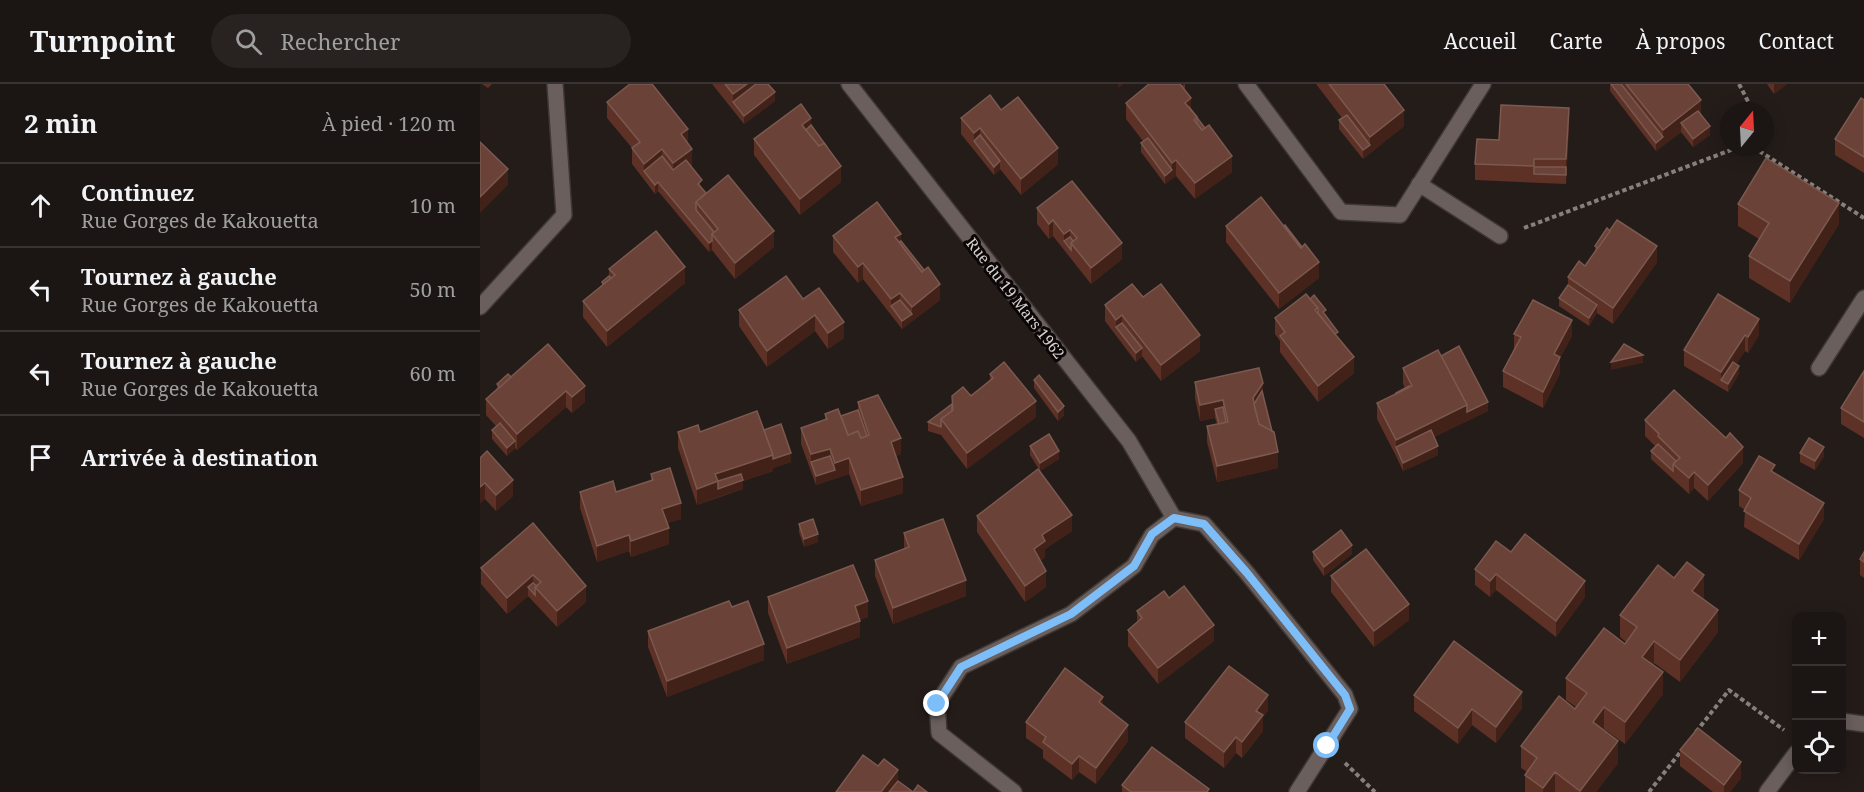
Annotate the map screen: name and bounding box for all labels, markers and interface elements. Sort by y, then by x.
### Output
search box [211,14,631,68]
text: Turnpoint [30,22,175,60]
icon: search [232,25,265,58]
text: Rechercher [280,26,400,56]
text: Accueil [1444,27,1517,55]
text: Carte [1550,27,1603,55]
text: À propos [1636,27,1726,55]
text: Contact [1759,27,1834,55]
north arrow [1720,102,1774,156]
text: 2 min [24,105,98,141]
text: À pied · 120 m [322,110,456,137]
text: Continuez [81,177,194,207]
icon: ahead [24,189,57,222]
text: 10 m [410,192,456,219]
text: Rue Gorges de Kakouetta [81,207,319,234]
street label: Rue du 19 Mars 1962 [962,233,1070,363]
text: Tournez à gauche [81,261,277,291]
icon: left [24,273,57,306]
text: 50 m [410,276,456,303]
text: Rue Gorges de Kakouetta [81,291,319,318]
text: Tournez à gauche [81,345,277,375]
icon: left [24,357,57,390]
text: 60 m [410,360,456,387]
text: Rue Gorges de Kakouetta [81,375,319,402]
icon: arrive [24,441,57,474]
text: Arrivée à destination [81,442,318,472]
map controls [1792,612,1846,774]
button: + [1792,612,1846,666]
button: − [1792,666,1846,720]
route end [923,690,949,716]
button: locate [1792,720,1846,774]
route start [1313,732,1339,758]

